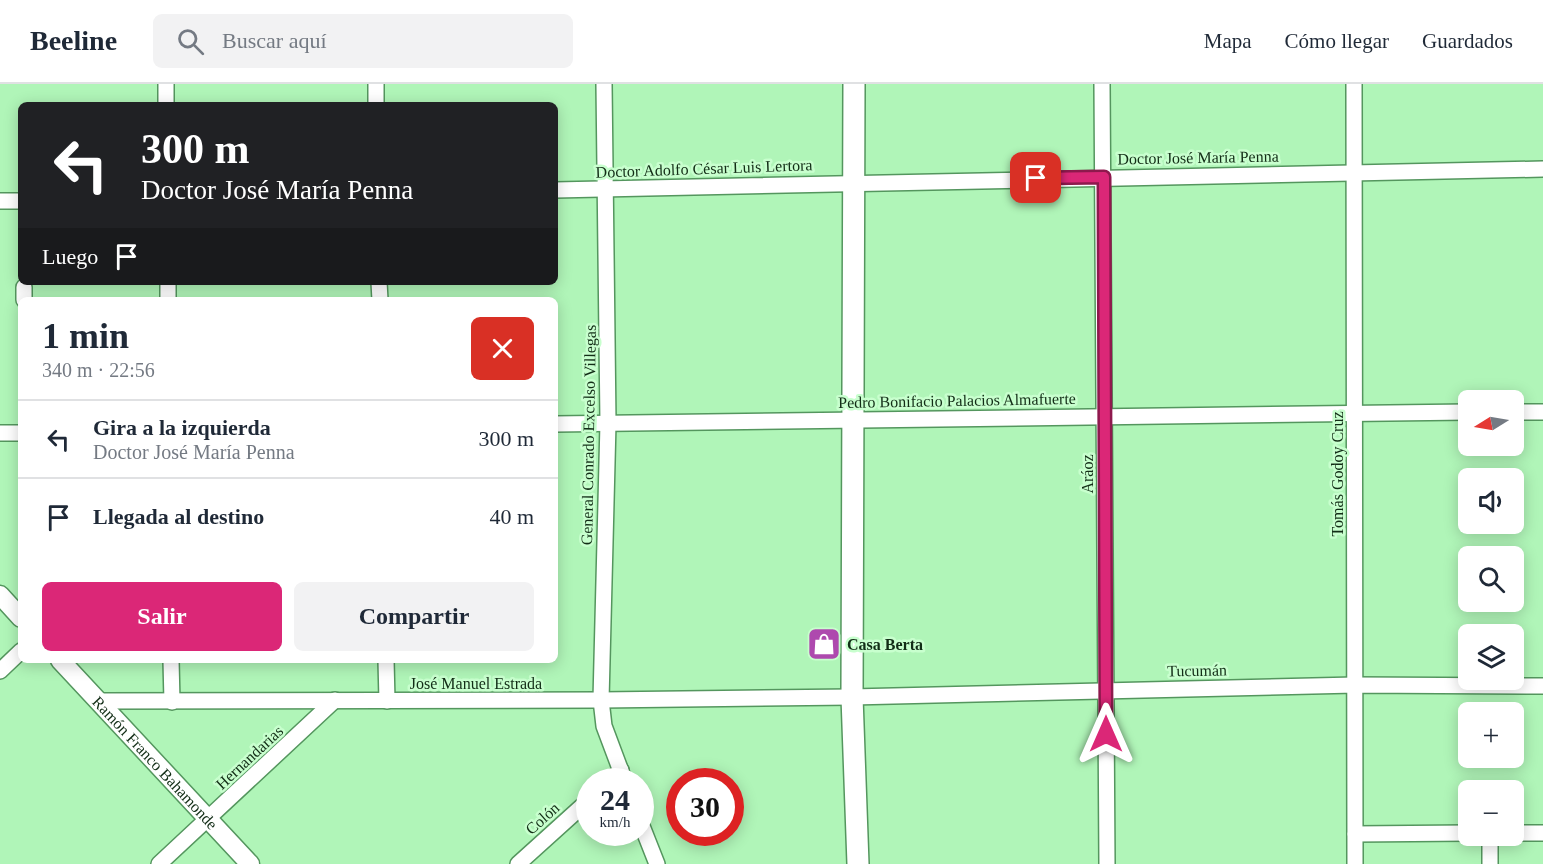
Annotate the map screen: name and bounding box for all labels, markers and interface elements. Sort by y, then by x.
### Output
search box [153,14,573,68]
text: Beeline [30,25,117,56]
icon: search [174,25,207,58]
text: Buscar aquí [222,28,327,53]
text: Mapa [1204,29,1252,53]
text: Cómo llegar [1285,29,1389,53]
text: Guardados [1422,29,1513,53]
icon: left [42,126,120,204]
text: 300 m [141,126,250,172]
street label: Doctor José María Penna [1117,148,1279,167]
pin [1010,152,1061,203]
street label: Doctor Adolfo César Luis Lertora [595,156,813,181]
icon: arrive [1019,161,1052,194]
text: Doctor José María Penna [141,175,413,205]
icon: arrive [110,240,143,273]
text: Luego [42,244,98,269]
text: 1 min [42,316,129,356]
button: close [471,317,534,380]
street label: General Conrado Excelso Villegas [578,325,600,545]
text: 340 m · 22:56 [42,359,155,381]
street label: Pedro Bonifacio Palacios Almafuerte [838,390,1076,411]
north arrow [1458,390,1524,456]
map controls [1458,390,1524,846]
street label: Tomás Godoy Cruz [1329,411,1347,537]
text: Gira a la izquierda [93,415,271,440]
icon: left [42,423,75,456]
text: 300 m [478,426,534,451]
text: Doctor José María Penna [93,441,295,463]
street label: Aráoz [1079,454,1096,494]
button: sound [1458,468,1524,534]
icon: arrive [42,501,75,534]
text: Llegada al destino [93,504,264,529]
text: 40 m [489,504,534,529]
button: search [1458,546,1524,612]
button: Salir [42,582,282,651]
button: Compartir [294,582,534,651]
button: layers [1458,624,1524,690]
shop icon: Casa Berta [806,626,842,662]
place label: Casa Berta [847,636,923,653]
street label: Tucumán [1167,661,1227,680]
street label: José Manuel Estrada [410,675,542,692]
street label: Ramón Franco Bahamonde [89,693,221,833]
position arrow [1074,702,1138,766]
button: + [1458,702,1524,768]
street label: Hernandarias [212,722,286,793]
speed limit sign: 30 [666,768,744,846]
button: − [1458,780,1524,846]
text: 24 [600,783,630,816]
street label: Colón [522,799,563,838]
text: km/h [600,814,630,830]

